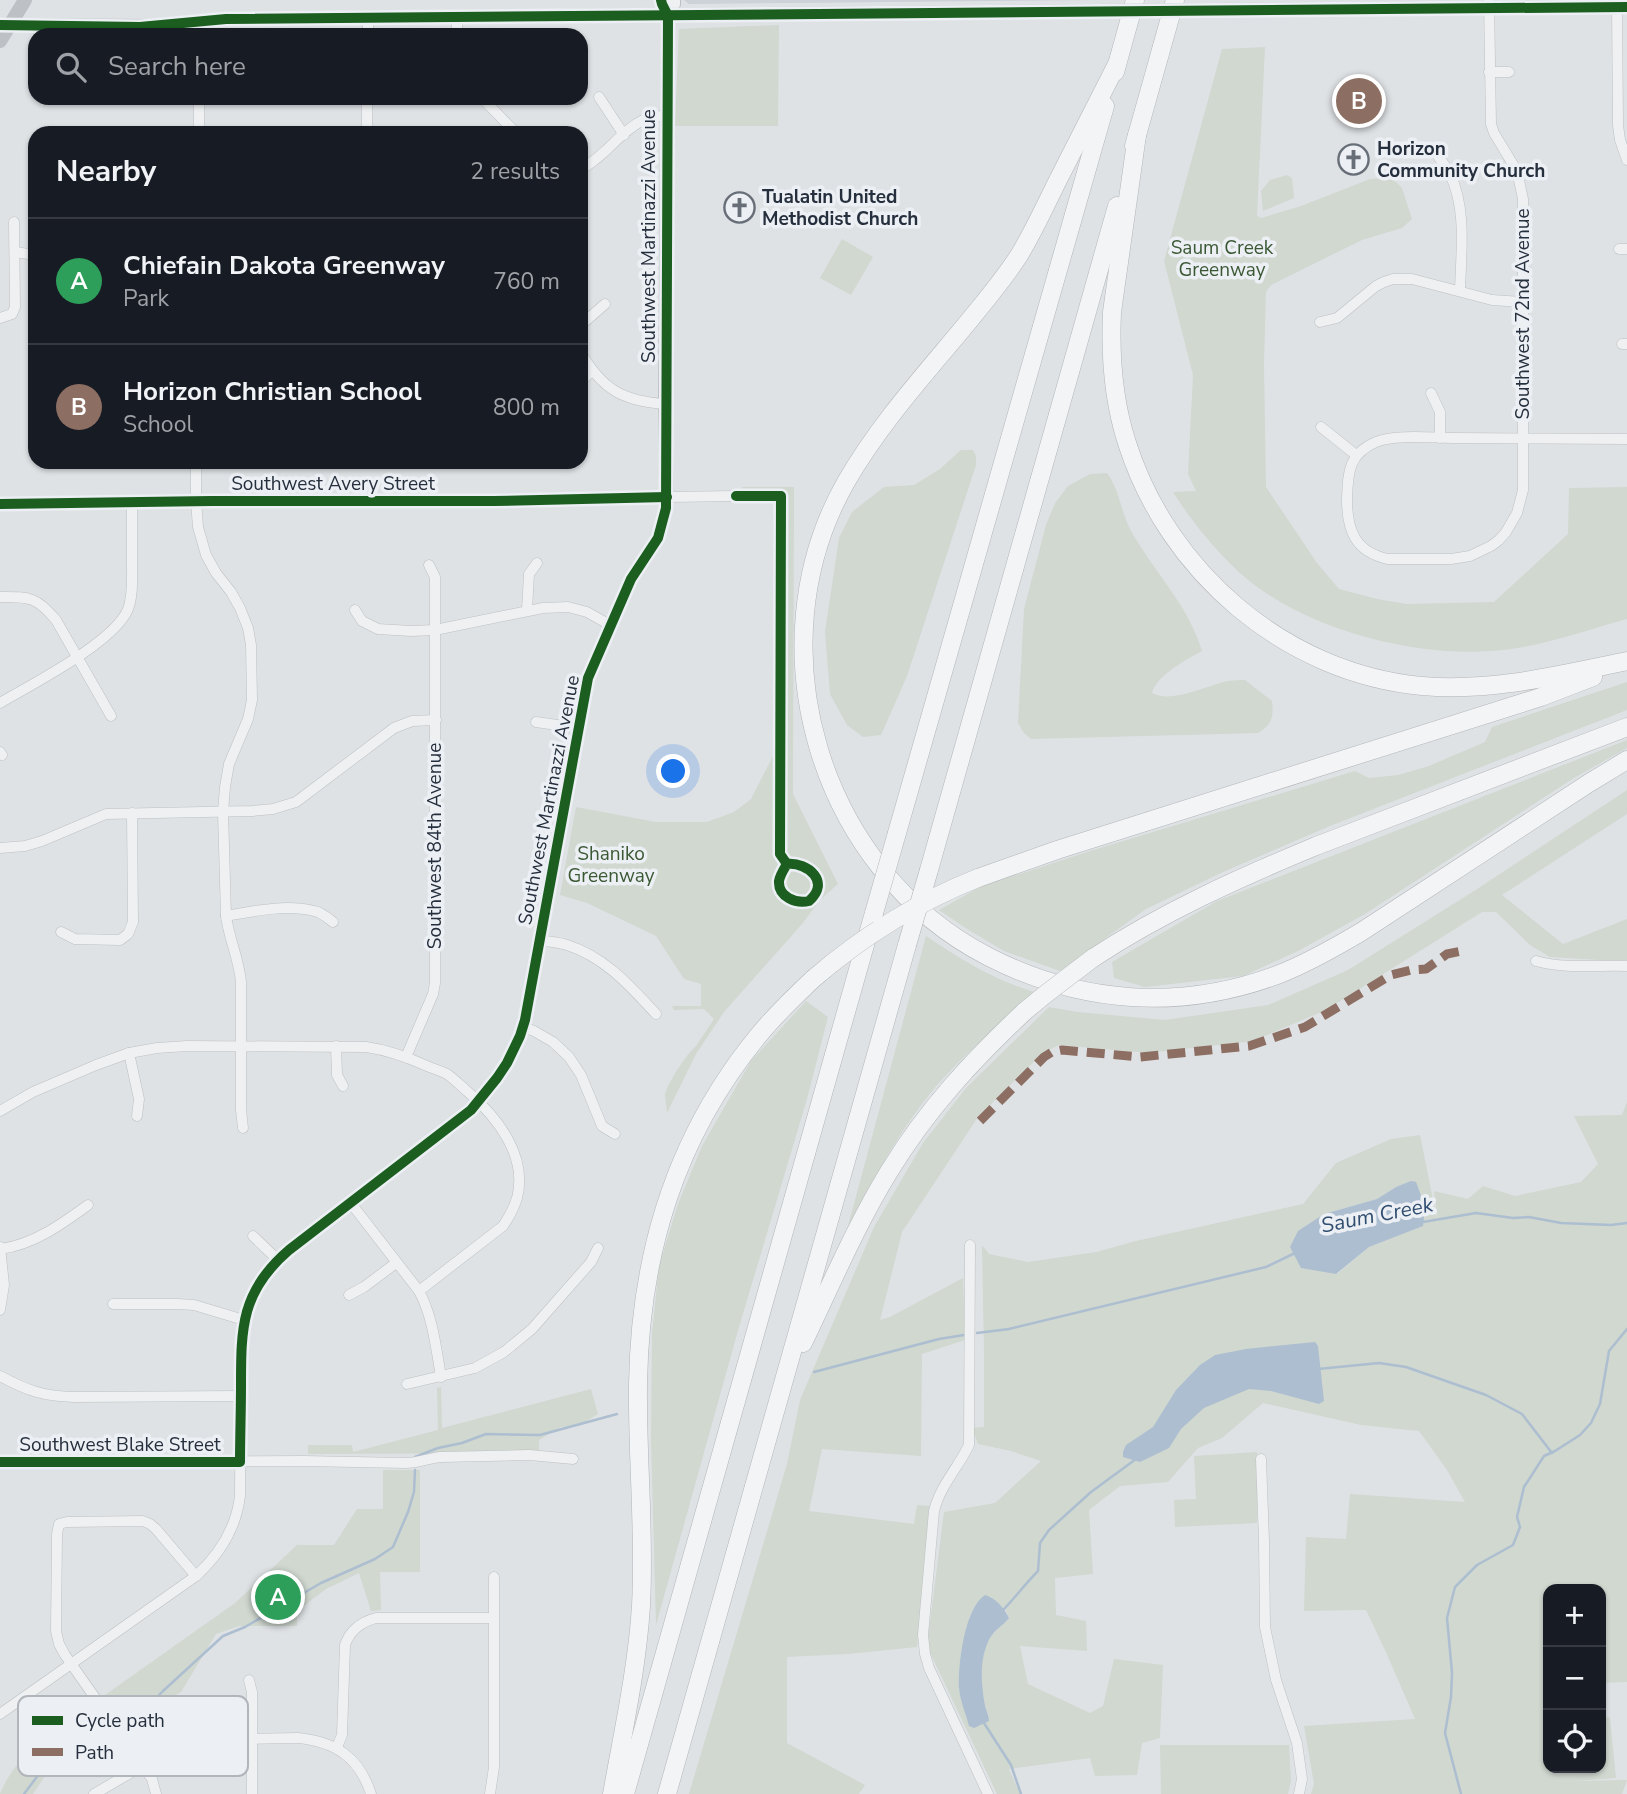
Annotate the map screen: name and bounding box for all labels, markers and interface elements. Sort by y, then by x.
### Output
search box [28,28,588,105]
icon: search [52,48,90,86]
text: Search here [108,49,246,84]
pin: B [1336,75,1382,127]
street label: Southwest Martinazzi Avenue [636,109,662,363]
place label: Horizon Community Church [1377,136,1545,184]
church icon: Horizon Community Church [1337,143,1371,177]
text: Nearby [56,151,156,192]
text: 2 results [470,156,560,187]
place label: Tualatin United Methodist Church [762,184,918,232]
church icon: Tualatin United Methodist Church [722,191,756,225]
street label: Southwest 72nd Avenue [1510,209,1536,420]
park label: Saum Creek Greenway [1171,235,1274,283]
text: Chiefain Dakota Greenway [123,248,445,283]
text: A [70,266,88,297]
text: 760 m [493,266,560,297]
text: Park [123,283,169,314]
text: Horizon Christian School [123,374,422,409]
text: B [71,392,87,423]
text: 800 m [493,392,560,423]
text: School [123,409,193,440]
street label: Southwest Avery Street [231,471,435,497]
street label: Southwest Martinazzi Avenue [512,673,586,927]
street label: Southwest 84th Avenue [422,743,448,949]
your location [656,754,690,788]
park label: Shaniko Greenway [568,841,655,889]
water label: Saum Creek [1319,1190,1436,1240]
street label: Southwest Blake Street [19,1432,221,1458]
pin: A [255,1571,301,1623]
map controls [1543,1584,1606,1773]
button: + [1543,1584,1606,1647]
button: − [1543,1647,1606,1710]
legend [18,1696,248,1776]
text: Cycle path [75,1708,165,1734]
button: locate [1543,1710,1606,1773]
text: Path [75,1740,114,1766]

